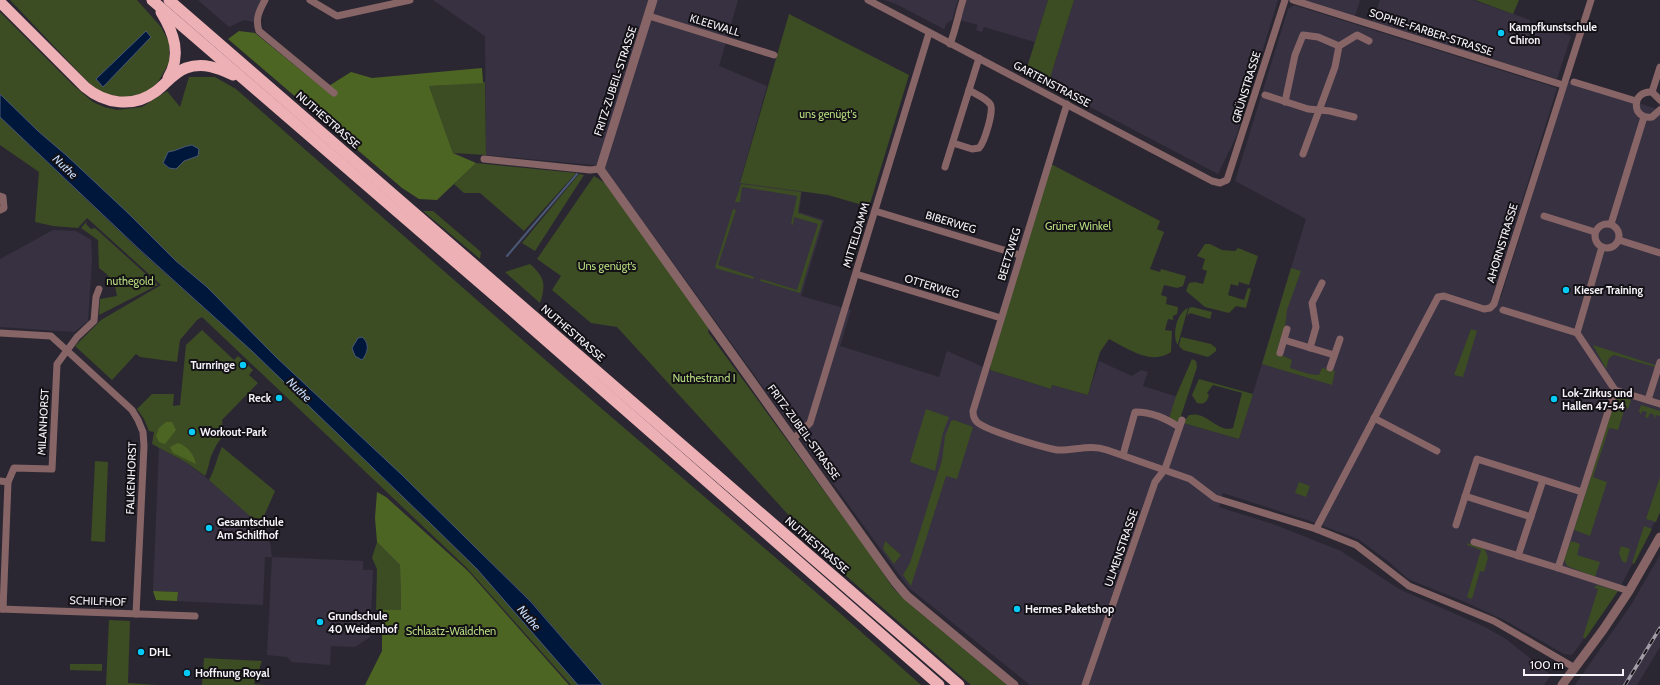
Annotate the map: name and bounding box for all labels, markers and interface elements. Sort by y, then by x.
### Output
street label: SOPHIE-FARBER-STRASSE [1367,5,1495,59]
street label: KLEEWALL [688,11,742,39]
place label: Kampfkunstschule Chiron [1509,20,1597,47]
street label: FRITZ-ZUBEIL-STRASSE [591,24,639,138]
marker: Kampfkunstschule Chiron [1496,28,1506,38]
street label: GRÜNSTRASSE [1228,49,1264,125]
street label: GARTENSTRASSE [1011,58,1093,110]
street label: NUTHESTRASSE [293,88,363,152]
park label: uns genügt's [799,107,857,121]
water label: Nuthe [50,151,81,182]
street label: MITTELDAMM [839,201,873,269]
street label: AHORNSTRASSE [1483,202,1521,284]
street label: BIBERWEG [924,208,978,236]
park label: Grüner Winkel [1045,219,1111,233]
street label: BEETZWEG [994,226,1024,282]
park label: Uns genügt’s [578,259,637,273]
street label: OTTERWEG [903,271,961,301]
park label: nuthegold [106,274,154,288]
place label: Kieser Training [1574,283,1644,297]
marker: Kieser Training [1561,285,1571,295]
street label: NUTHESTRASSE [538,301,608,365]
place label: Turnringe [191,358,235,372]
marker: Turnringe [238,360,248,370]
park label: Nuthestrand I [672,371,736,385]
water label: Nuthe [284,374,315,405]
street label: FRITZ-ZUBEIL-STRASSE [765,382,843,482]
place label: Lok-Zirkus und Hallen 47-54 [1562,386,1632,413]
street label: MILANHORST [34,388,52,456]
place label: Reck [248,391,272,405]
marker: Reck [274,393,284,403]
marker: Lok-Zirkus und Hallen 47-54 [1549,394,1559,404]
place label: Workout-Park [200,425,267,439]
marker: Workout-Park [187,427,197,437]
street label: FALKENHORST [123,441,139,515]
street label: ULMENSTRASSE [1101,508,1141,588]
street label: NUTHESTRASSE [782,513,852,577]
place label: Gesamtschule Am Schilfhof [217,515,284,542]
marker: Gesamtschule Am Schilfhof [204,523,214,533]
street label: SCHILFHOF [69,593,127,609]
water label: Nuthe [514,602,545,634]
place label: Hermes Paketshop [1025,602,1114,616]
marker: Hermes Paketshop [1012,604,1022,614]
place label: Grundschule 40 Weidenhof [328,609,398,636]
marker: Grundschule 40 Weidenhof [315,617,325,627]
park label: Schlaatz-Wäldchen [406,624,496,638]
place label: DHL [149,645,171,659]
marker: DHL [136,647,146,657]
scale bar [1524,651,1623,677]
text: 100 m [1530,657,1564,672]
place label: Hoffnung Royal [195,666,270,680]
marker: Hoffnung Royal [182,668,192,678]

